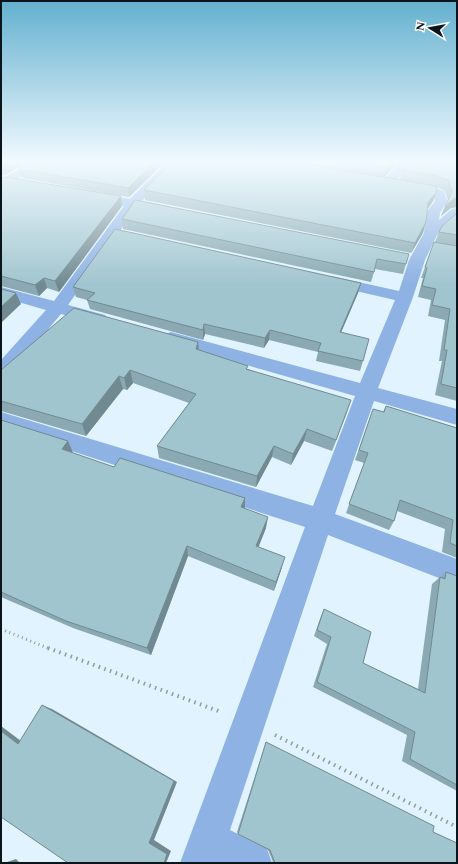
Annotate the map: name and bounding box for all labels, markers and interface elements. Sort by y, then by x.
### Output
north arrow [410,8,450,48]
text: N [411,20,430,32]

